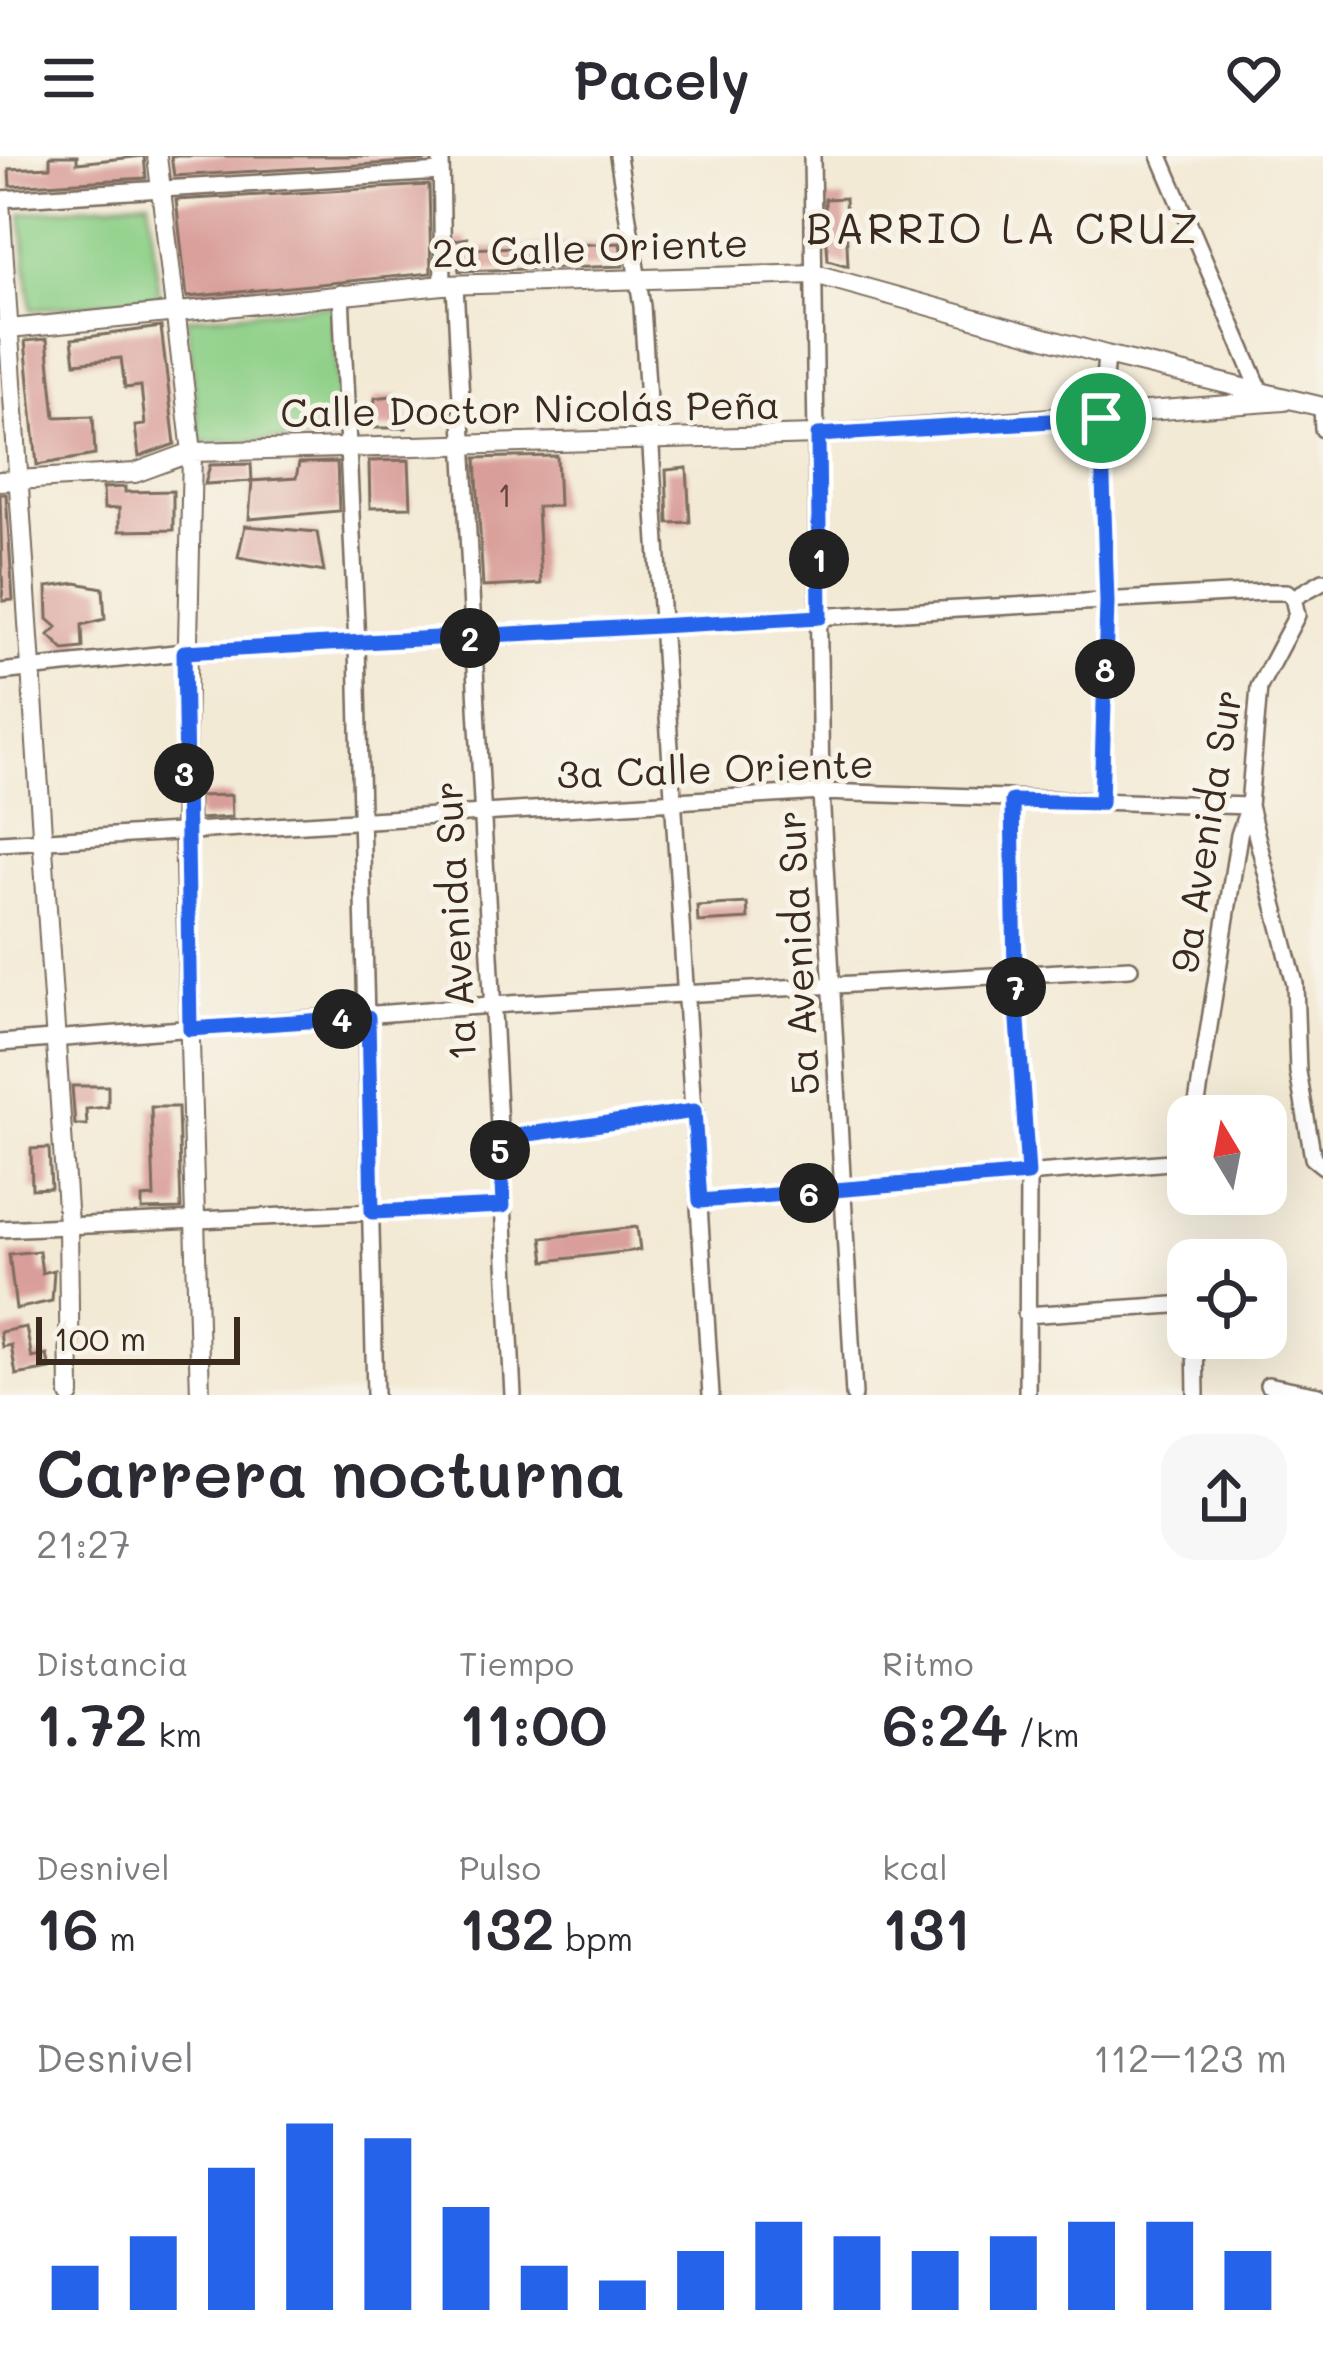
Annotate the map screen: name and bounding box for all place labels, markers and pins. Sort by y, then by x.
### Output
pin [1050,367,1152,469]
pin: 1 [789,529,849,589]
pin: 2 [440,608,500,668]
pin: 8 [1075,639,1135,699]
pin: 3 [154,743,214,803]
pin: 7 [986,957,1046,1017]
pin: 4 [312,989,372,1049]
pin: 5 [470,1120,530,1180]
pin: 6 [779,1163,839,1223]

